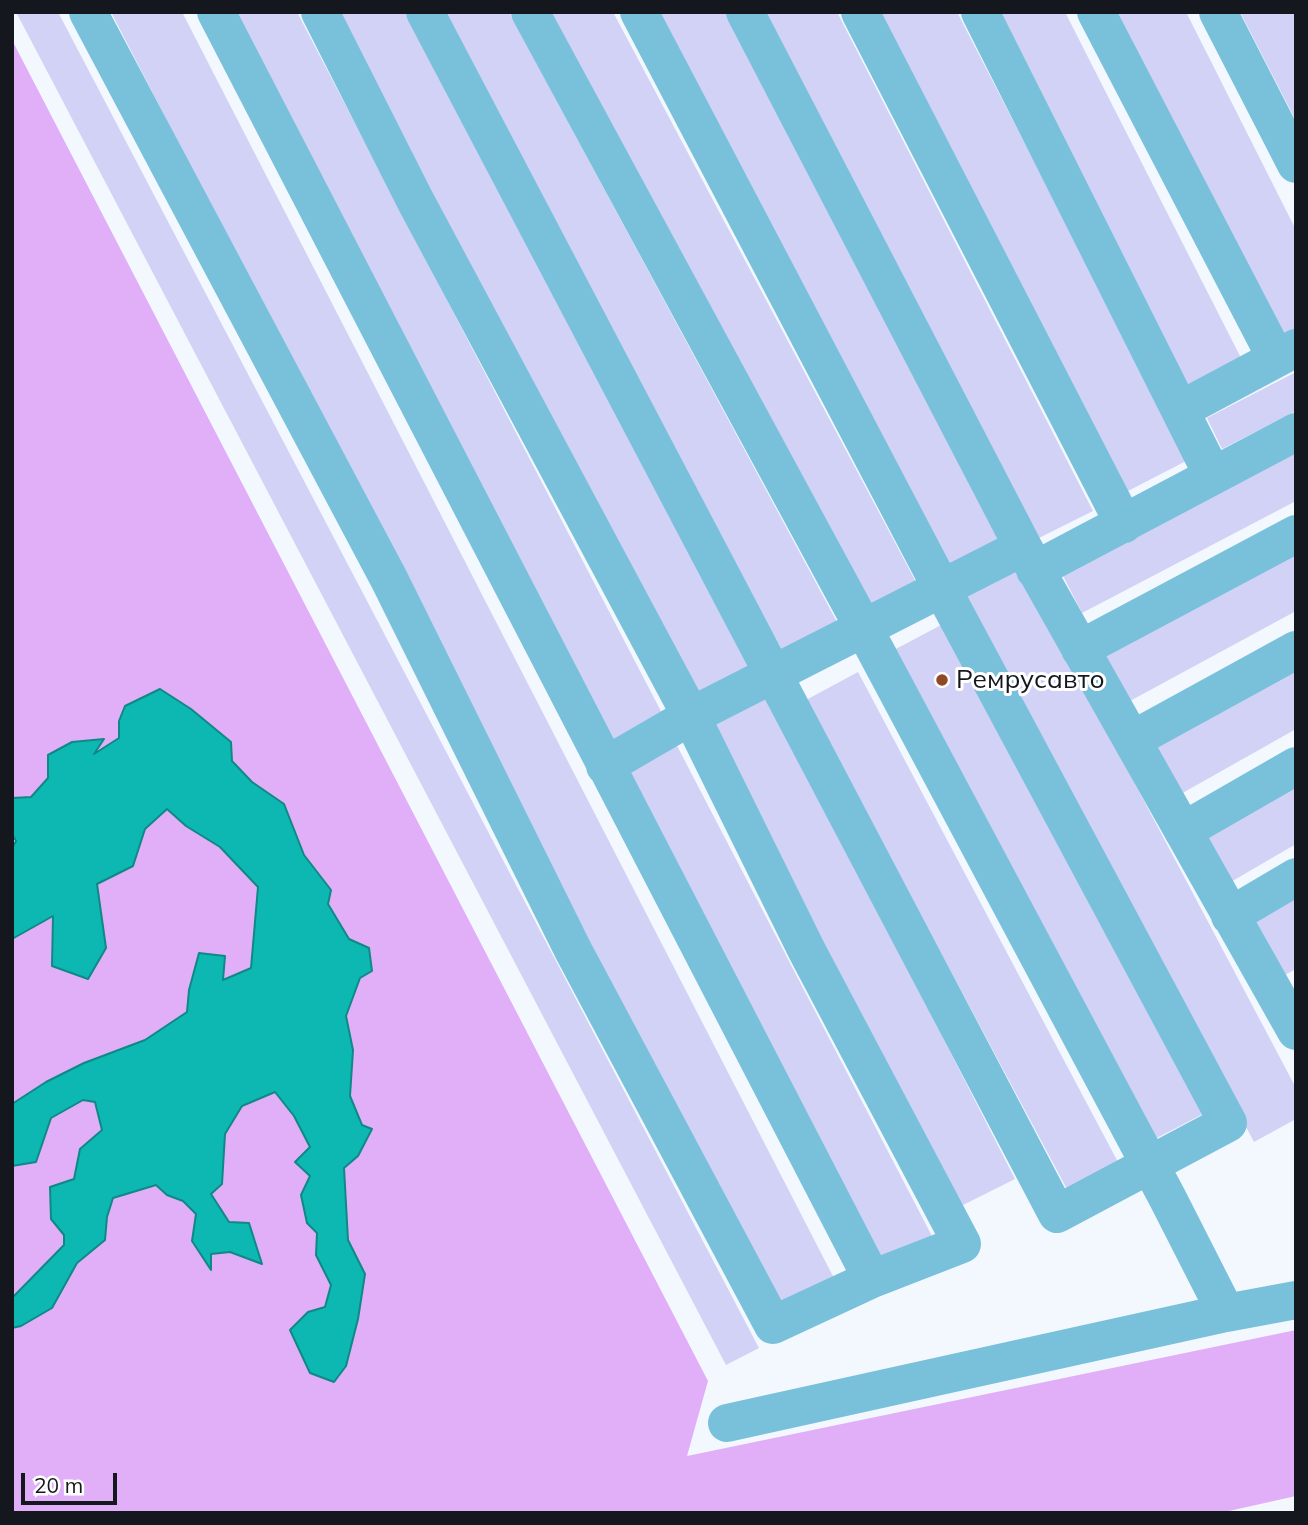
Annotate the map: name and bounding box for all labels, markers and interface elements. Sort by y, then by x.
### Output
place label: Ремрусавто [956,664,1105,696]
marker: Ремрусавто [934,672,950,688]
scale bar [24,1458,121,1502]
text: 20 m [34,1472,83,1498]

